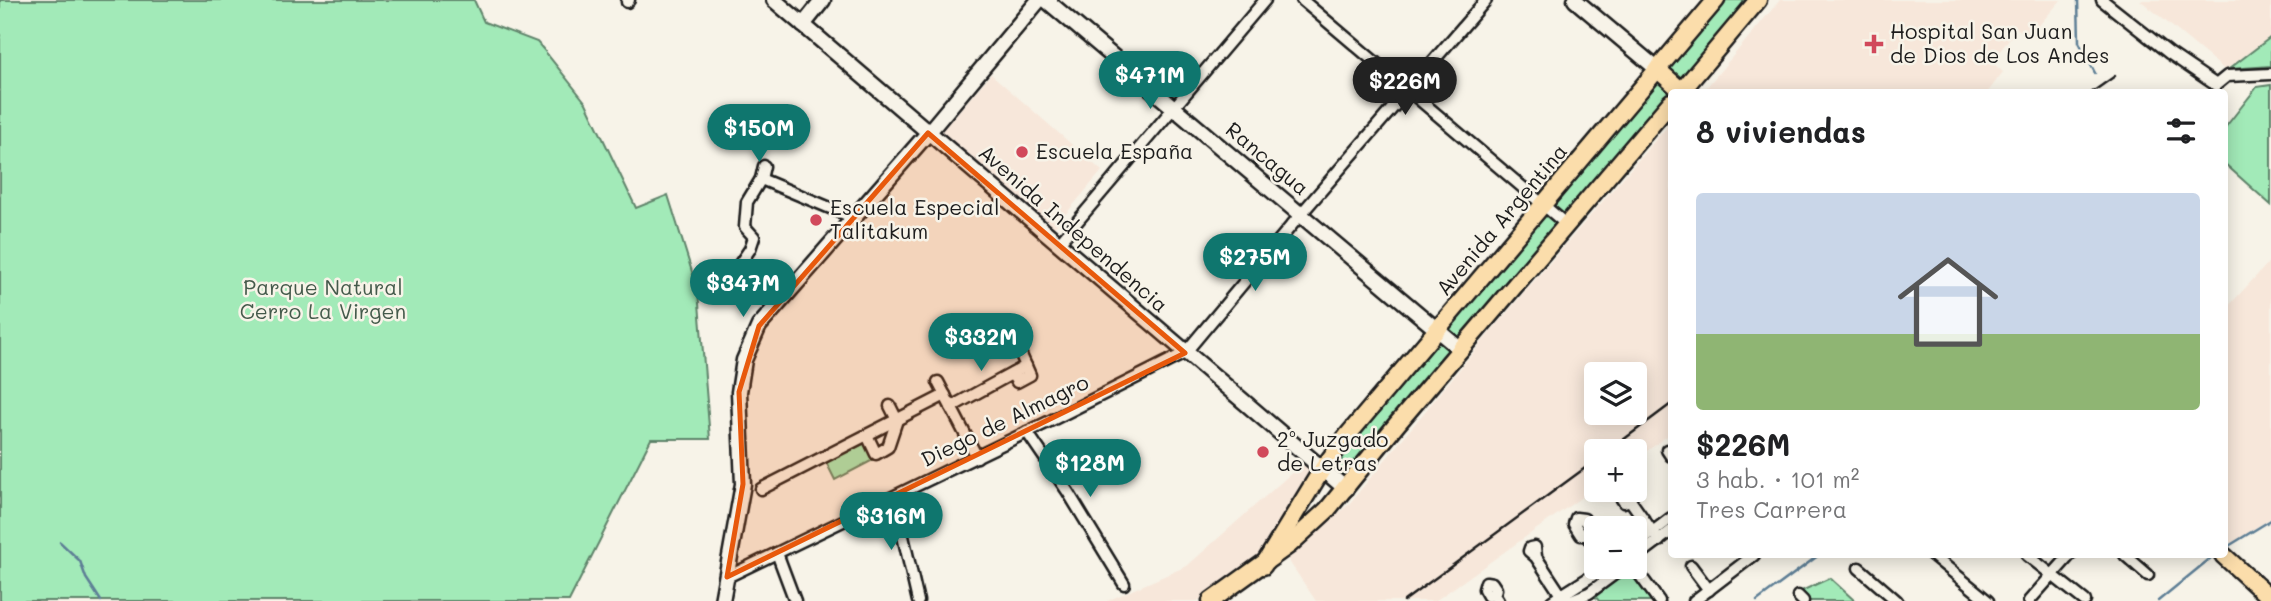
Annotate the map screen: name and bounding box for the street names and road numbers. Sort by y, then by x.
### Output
street label: Rancagua [1221,115,1315,200]
street label: Avenida Independencia [974,138,1174,318]
street label: Avenida Argentina [1429,138,1572,300]
street label: Diego de Almagro [916,367,1093,472]

